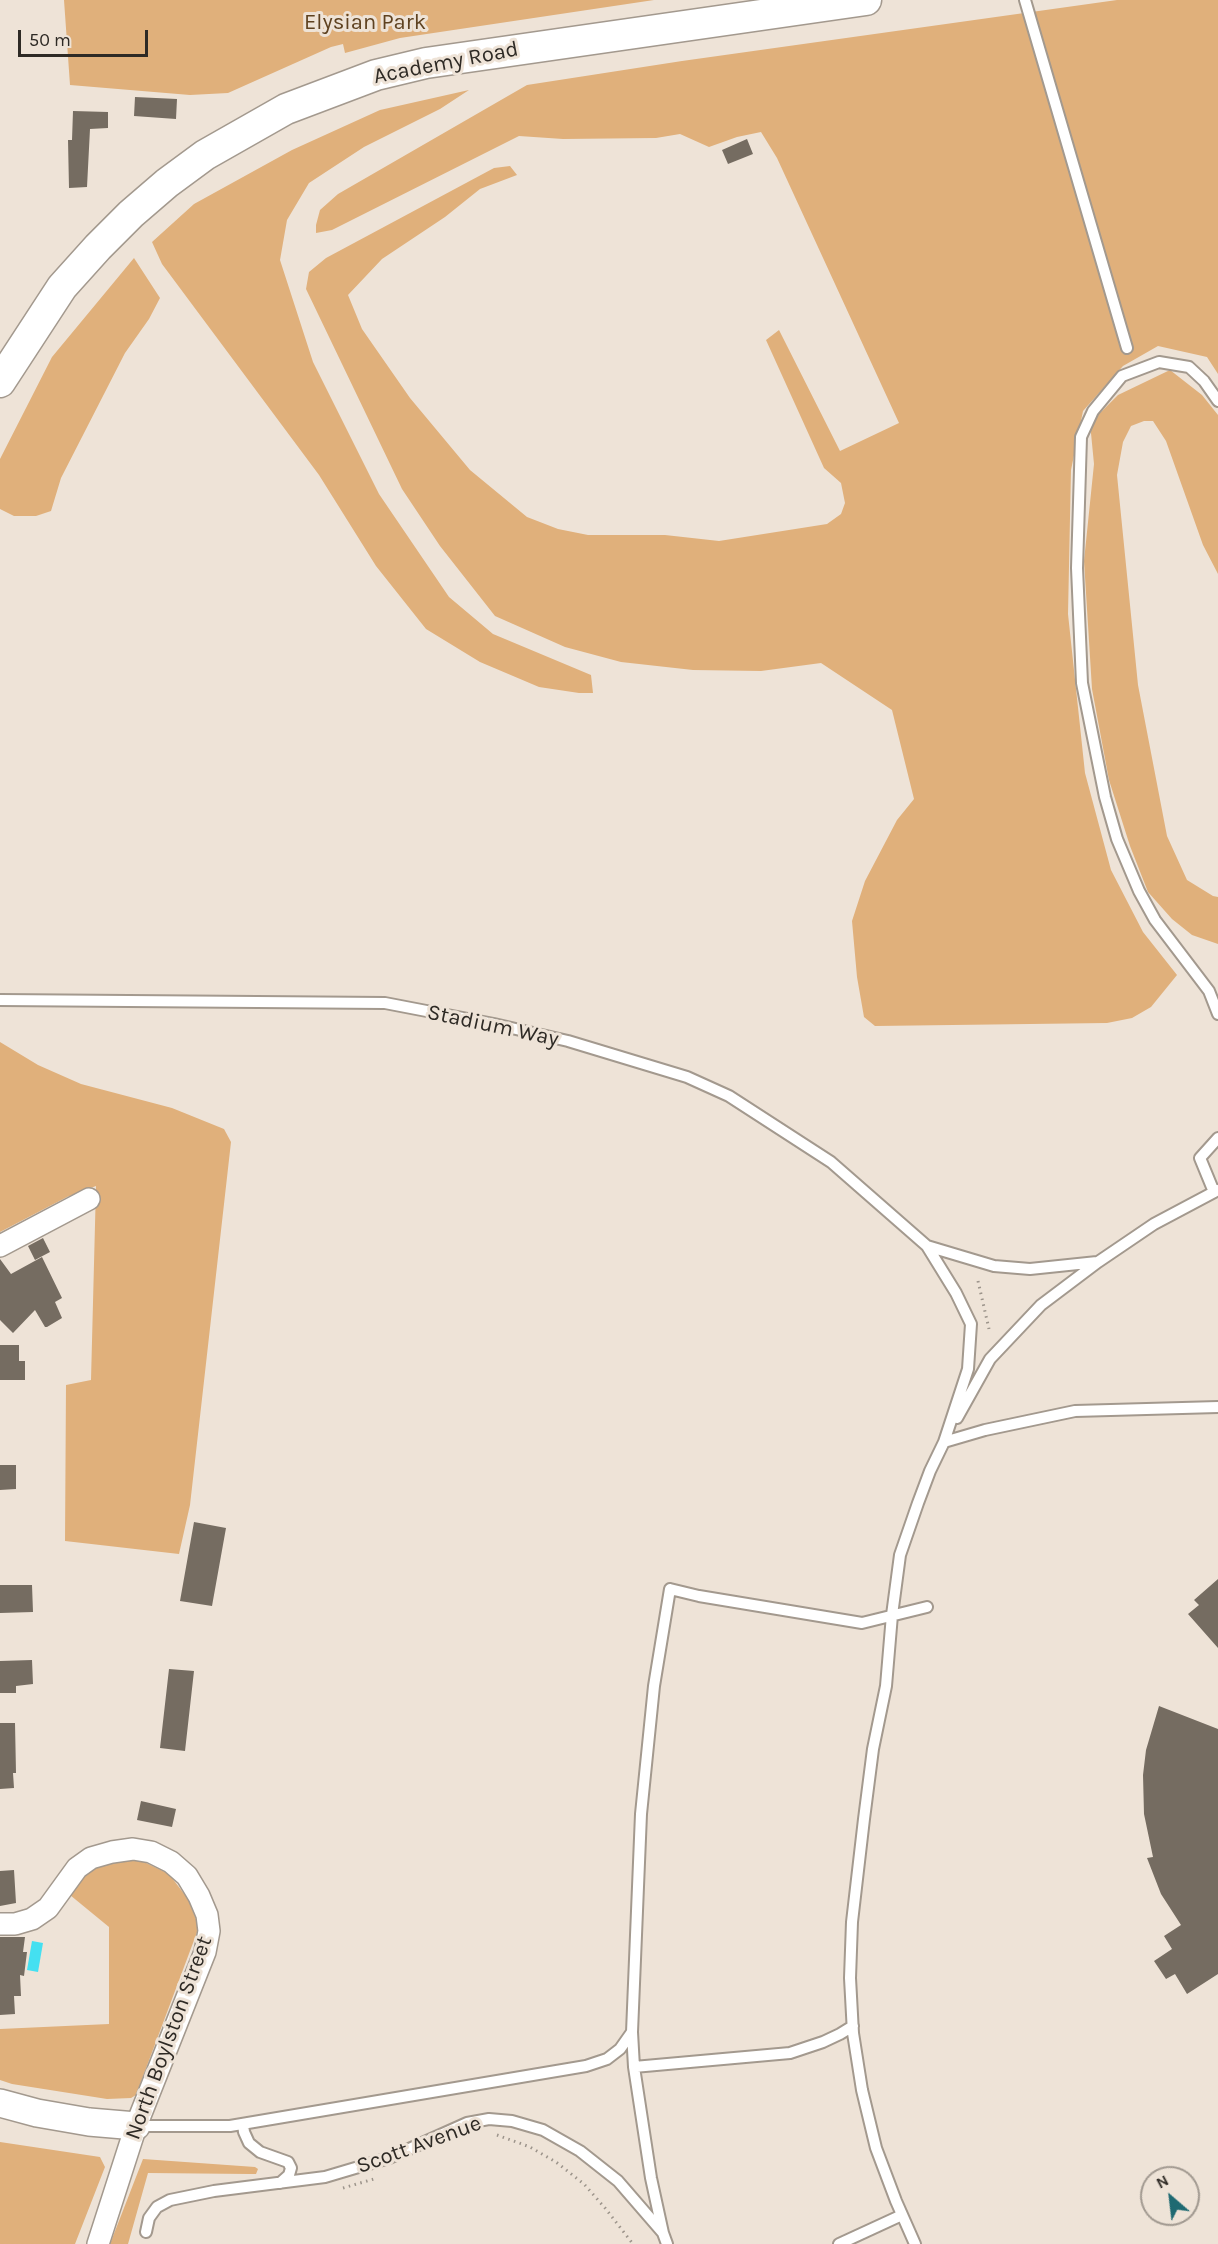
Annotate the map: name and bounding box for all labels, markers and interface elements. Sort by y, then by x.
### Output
park label: Elysian Park [304,10,426,36]
scale bar [21,18,152,56]
text: 50 m [29,29,71,51]
street label: Academy Road [371,36,521,90]
street label: Stadium Way [425,999,561,1053]
street label: North Boylston Street [120,1933,218,2143]
street label: Scott Avenue [353,2110,485,2180]
north arrow [1140,2166,1200,2226]
text: N [1153,2170,1172,2193]

